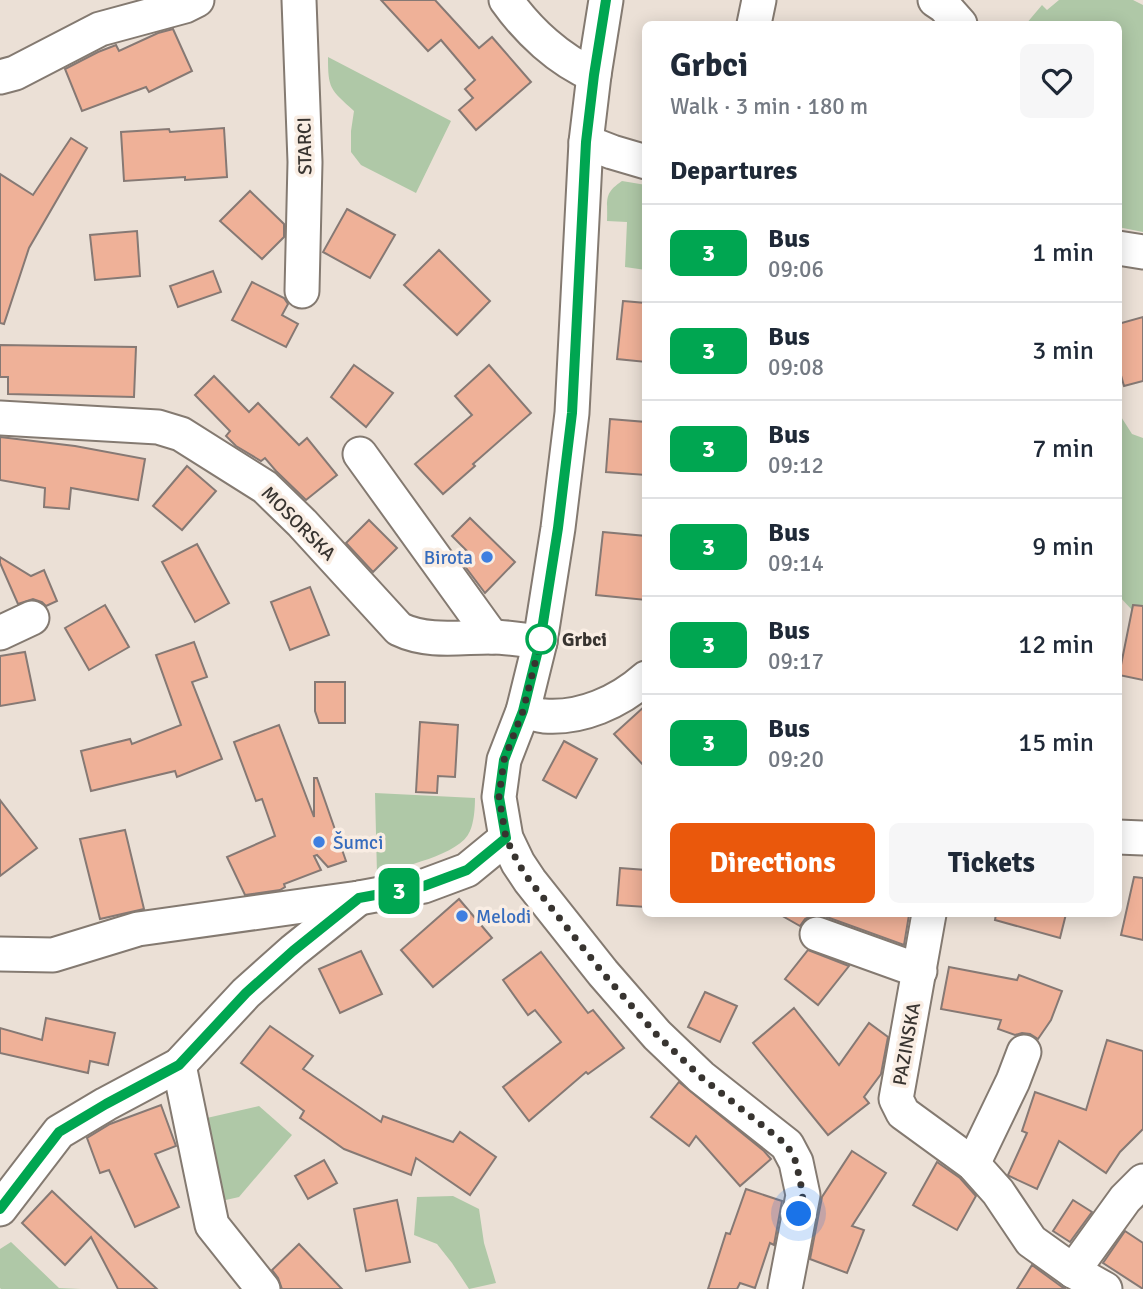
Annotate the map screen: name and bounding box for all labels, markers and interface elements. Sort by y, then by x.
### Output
button: heart [1020,44,1094,118]
text: Grbci [670,45,748,86]
text: Walk · 3 min · 180 m [670,92,868,121]
street label: STARCI [292,117,318,175]
text: Departures [670,155,797,187]
text: Bus [768,223,810,255]
text: 1 min [1032,237,1094,269]
text: 3 [702,238,715,268]
text: 09:06 [768,255,824,284]
text: Bus [768,321,810,353]
text: 3 min [1032,335,1094,367]
text: 3 [702,336,715,366]
text: 09:08 [768,353,824,382]
text: Bus [768,419,810,451]
text: 7 min [1032,433,1094,465]
text: 3 [702,434,715,464]
text: 09:12 [768,451,824,480]
street label: MOSORSKA [256,481,341,566]
text: Bus [768,517,810,549]
text: 9 min [1032,531,1094,563]
text: 3 [702,532,715,562]
place label: Birota [424,546,473,570]
marker: Birota [479,549,495,565]
text: 09:14 [768,549,824,578]
text: Bus [768,615,810,647]
marker: Grbci [526,624,556,654]
place label: Grbci [562,628,607,652]
text: 12 min [1018,629,1094,661]
text: 3 [702,630,715,660]
text: 09:17 [768,647,824,676]
text: Bus [768,713,810,745]
text: 15 min [1018,727,1094,759]
text: 3 [702,728,715,758]
text: 09:20 [768,745,824,774]
button: Directions [670,823,875,903]
button: Tickets [889,823,1094,903]
place label: Šumci [333,830,383,855]
marker: Šumci [311,834,327,850]
line badge: 3 [376,868,422,914]
text: 3 [393,876,405,906]
place label: Melodi [476,905,531,929]
marker: Melodi [454,908,470,924]
street label: PAZINSKA [888,1000,926,1088]
your location [781,1196,816,1231]

